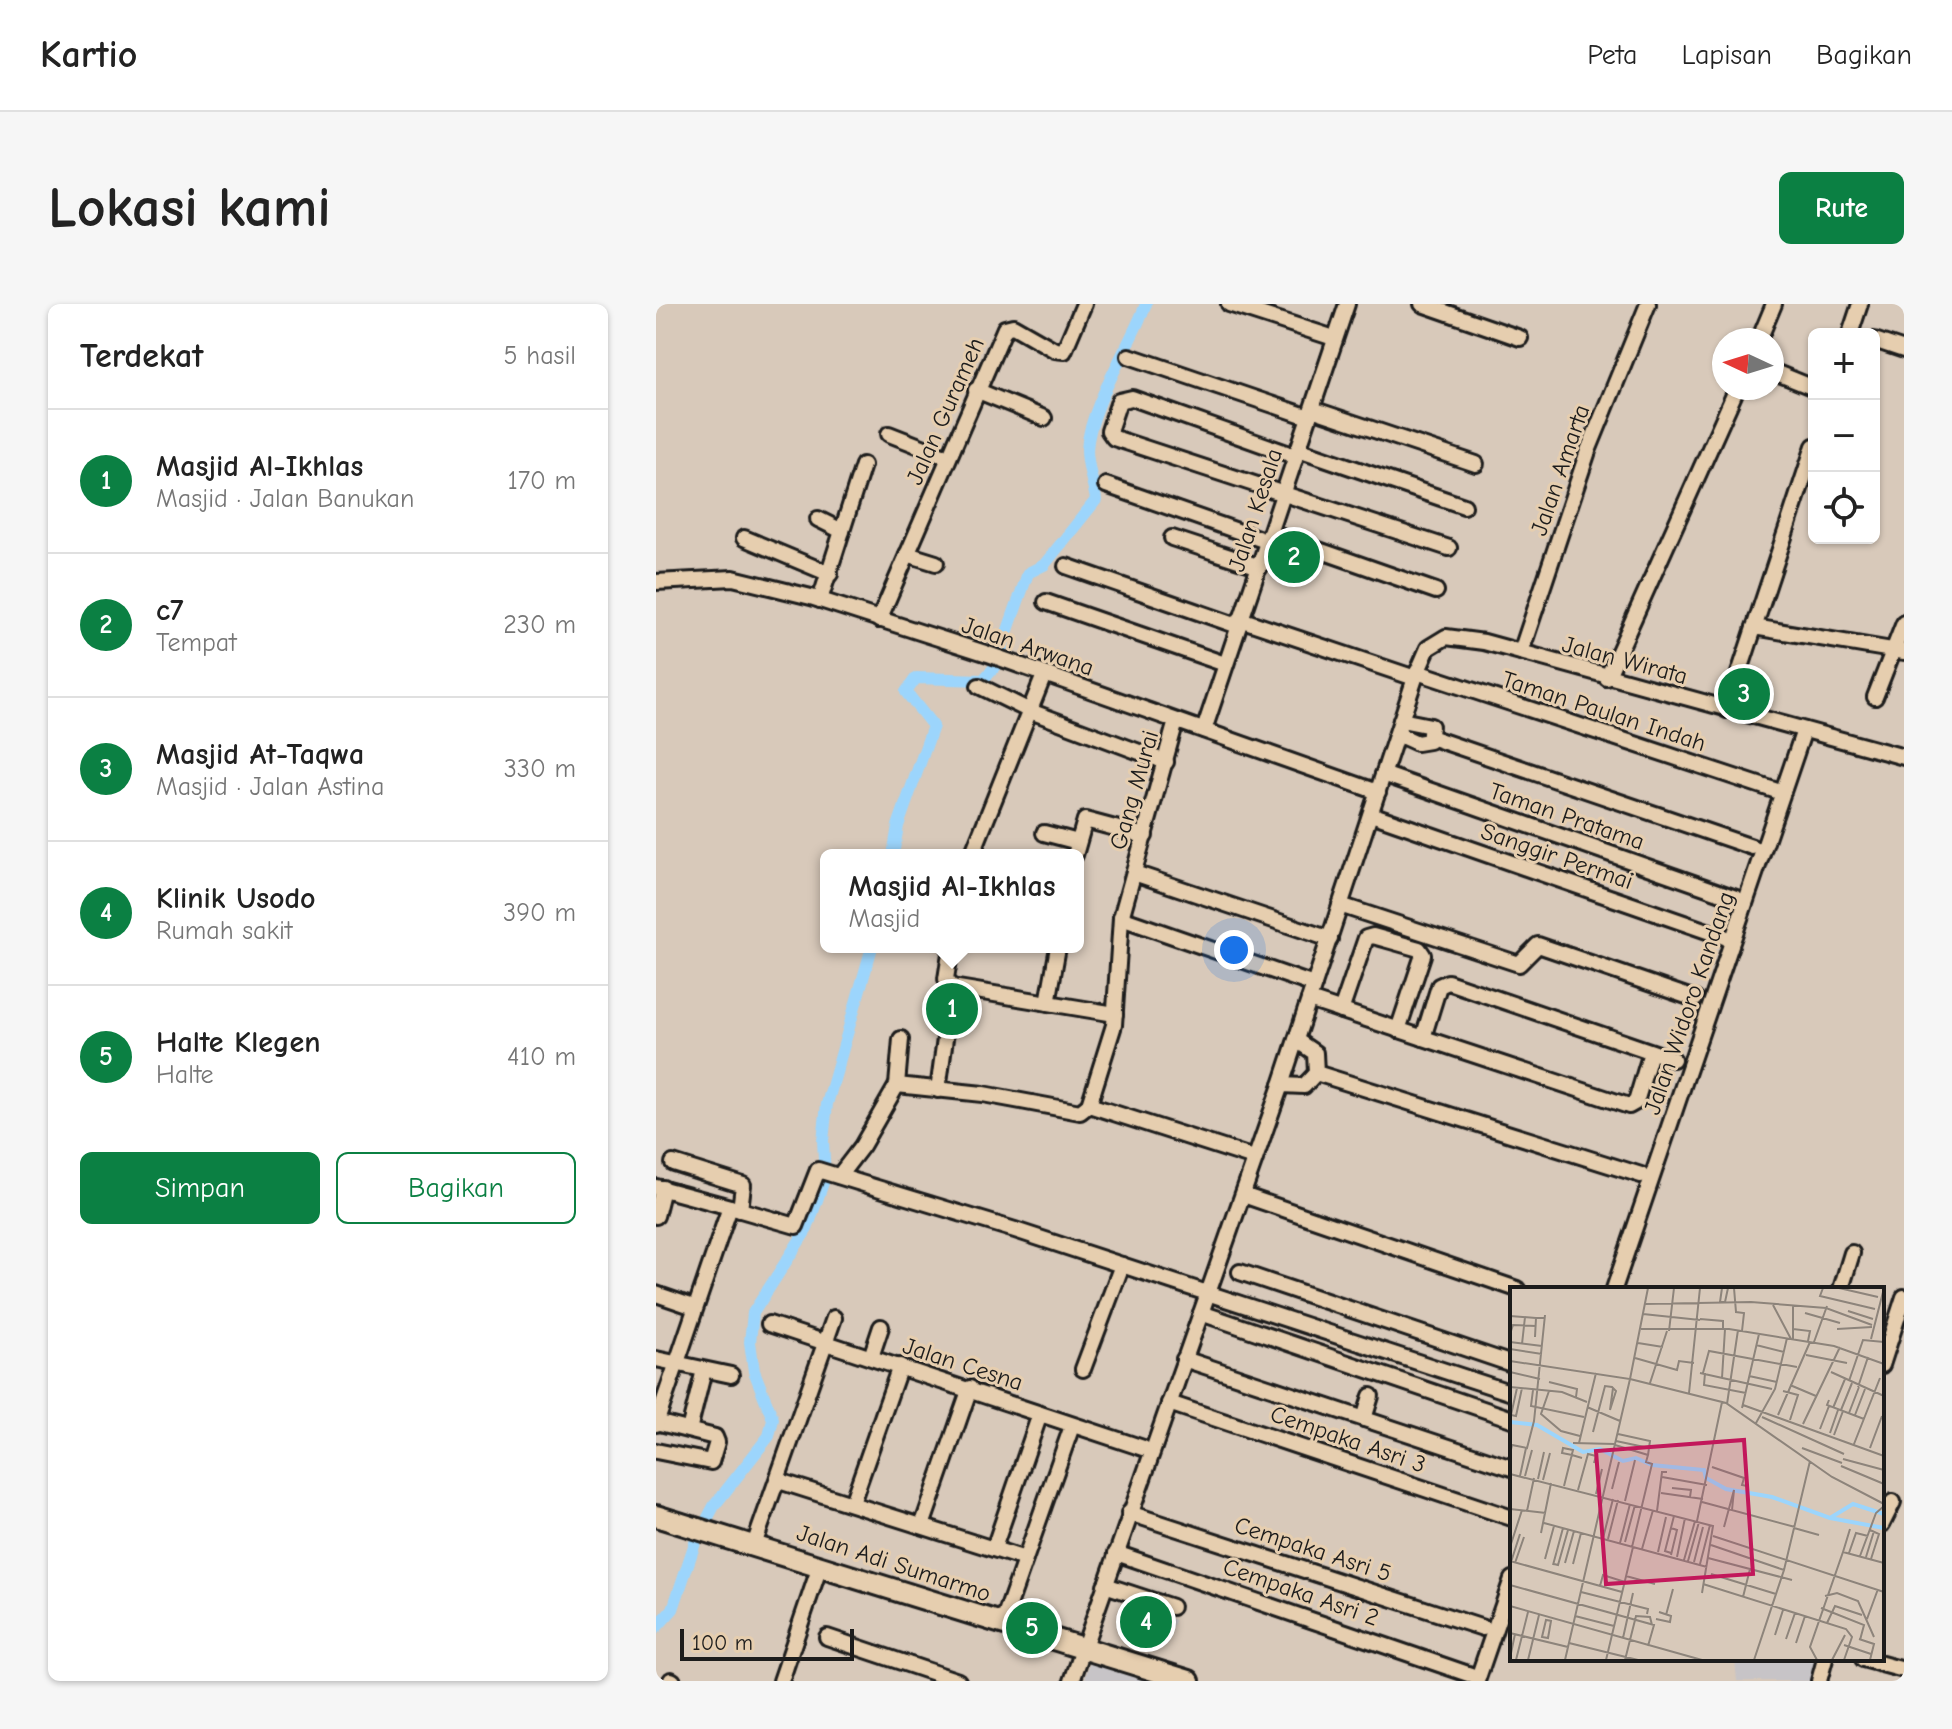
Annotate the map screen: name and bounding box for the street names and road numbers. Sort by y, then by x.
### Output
street label: Jalan Gurameh [900,333,990,489]
street label: Jalan Amarta [1525,401,1595,539]
street label: Jalan Kesala [1222,445,1288,575]
street label: Jalan Arwana [958,610,1098,682]
street label: Jalan Wirata [1559,630,1691,690]
street label: Taman Paulan Indah [1498,665,1710,757]
street label: Gang Murai [1104,727,1164,853]
street label: Taman Pratama [1486,776,1648,856]
street label: Sanggir Permai [1477,817,1637,895]
street label: Jalan Widoro Kandang [1638,888,1740,1118]
street label: Jalan Cesna [899,1331,1027,1397]
street label: Cempaka Asri 3 [1267,1399,1429,1479]
street label: Cempaka Asri 5 [1231,1510,1395,1588]
street label: Jalan Adi Sumarmo [794,1518,994,1608]
street label: Cempaka Asri 2 [1220,1552,1382,1632]

